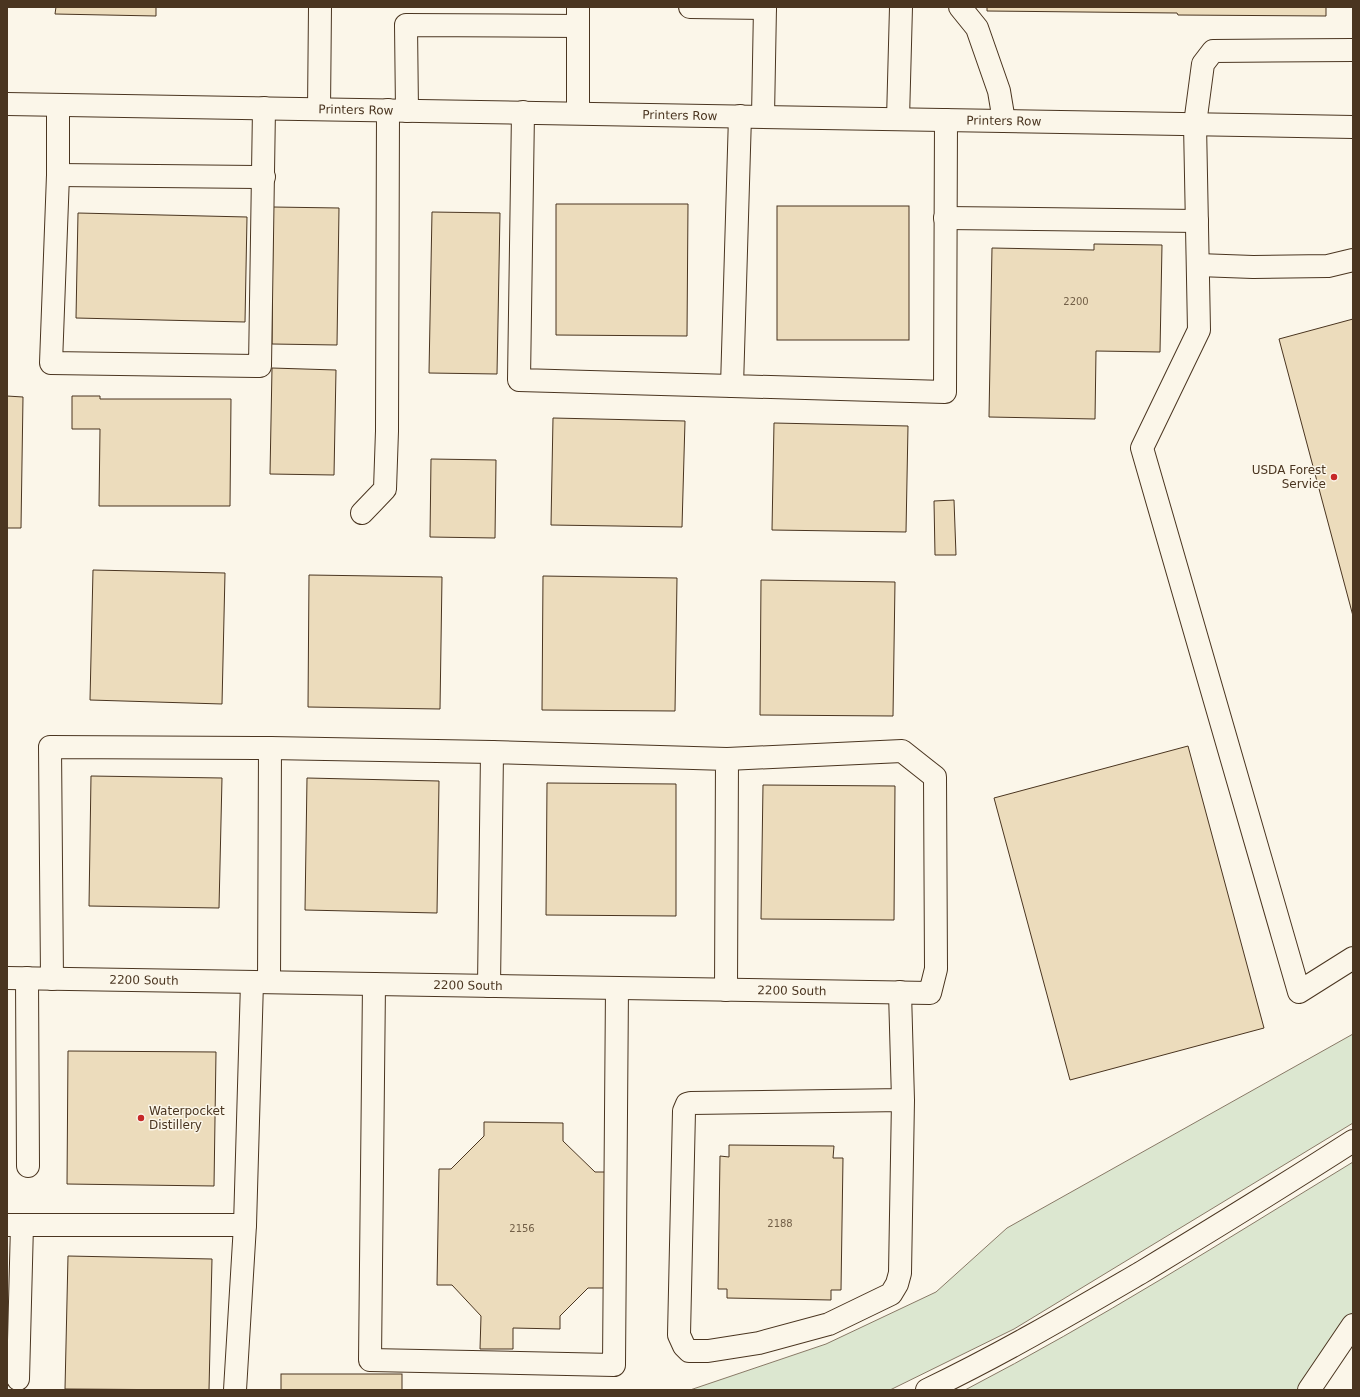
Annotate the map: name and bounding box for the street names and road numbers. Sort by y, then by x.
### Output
street label: Printers Row [318,102,394,118]
street label: Printers Row [642,108,718,123]
street label: Printers Row [966,113,1042,129]
street label: 2200 South [109,973,179,988]
street label: 2200 South [433,978,503,993]
street label: 2200 South [757,983,827,998]

